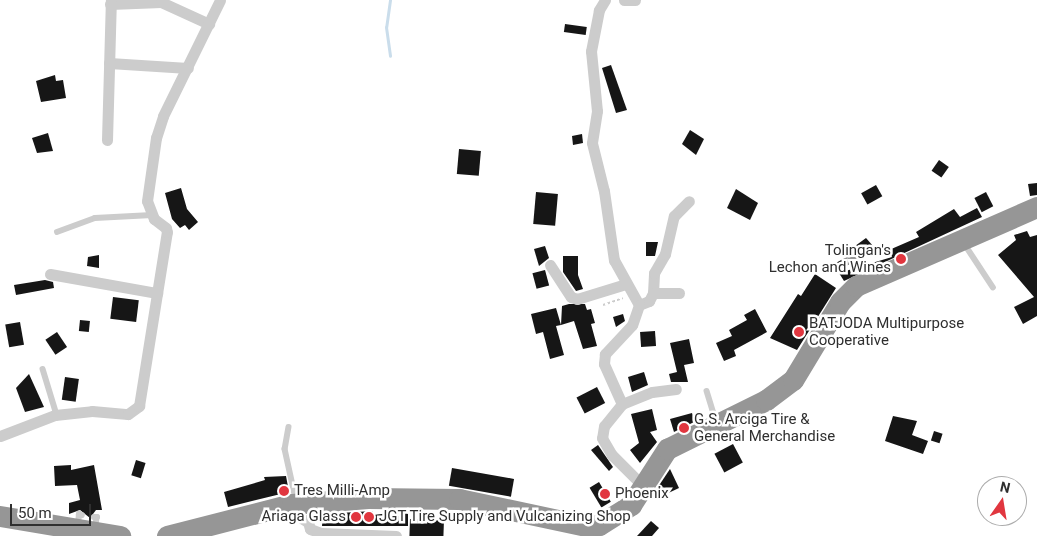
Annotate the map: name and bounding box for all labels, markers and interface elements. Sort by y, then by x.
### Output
place label: Tolingan's Lechon and Wines [769,241,891,276]
marker: Tolingan's Lechon and Wines [895,253,907,265]
place label: BATJODA Multipurpose Cooperative [809,314,964,349]
marker: BATJODA Multipurpose Cooperative [793,326,805,338]
place label: G.S. Arciga Tire & General Merchandise [694,410,835,445]
marker: G.S. Arciga Tire & General Merchandise [678,422,690,434]
north arrow [977,476,1027,526]
text: N [999,478,1012,496]
place label: Tres Milli-Amp [294,482,390,500]
marker: Tres Milli-Amp [278,485,290,497]
place label: Phoenix [615,485,669,503]
marker: Phoenix [599,488,611,500]
scale bar [12,494,94,526]
text: 50 m [18,504,52,522]
place label: Ariaga Glass [262,508,346,526]
place label: JGT Tire Supply and Vulcanizing Shop [379,508,631,526]
marker: Ariaga Glass [350,511,362,523]
marker: JGT Tire Supply and Vulcanizing Shop [363,511,375,523]

